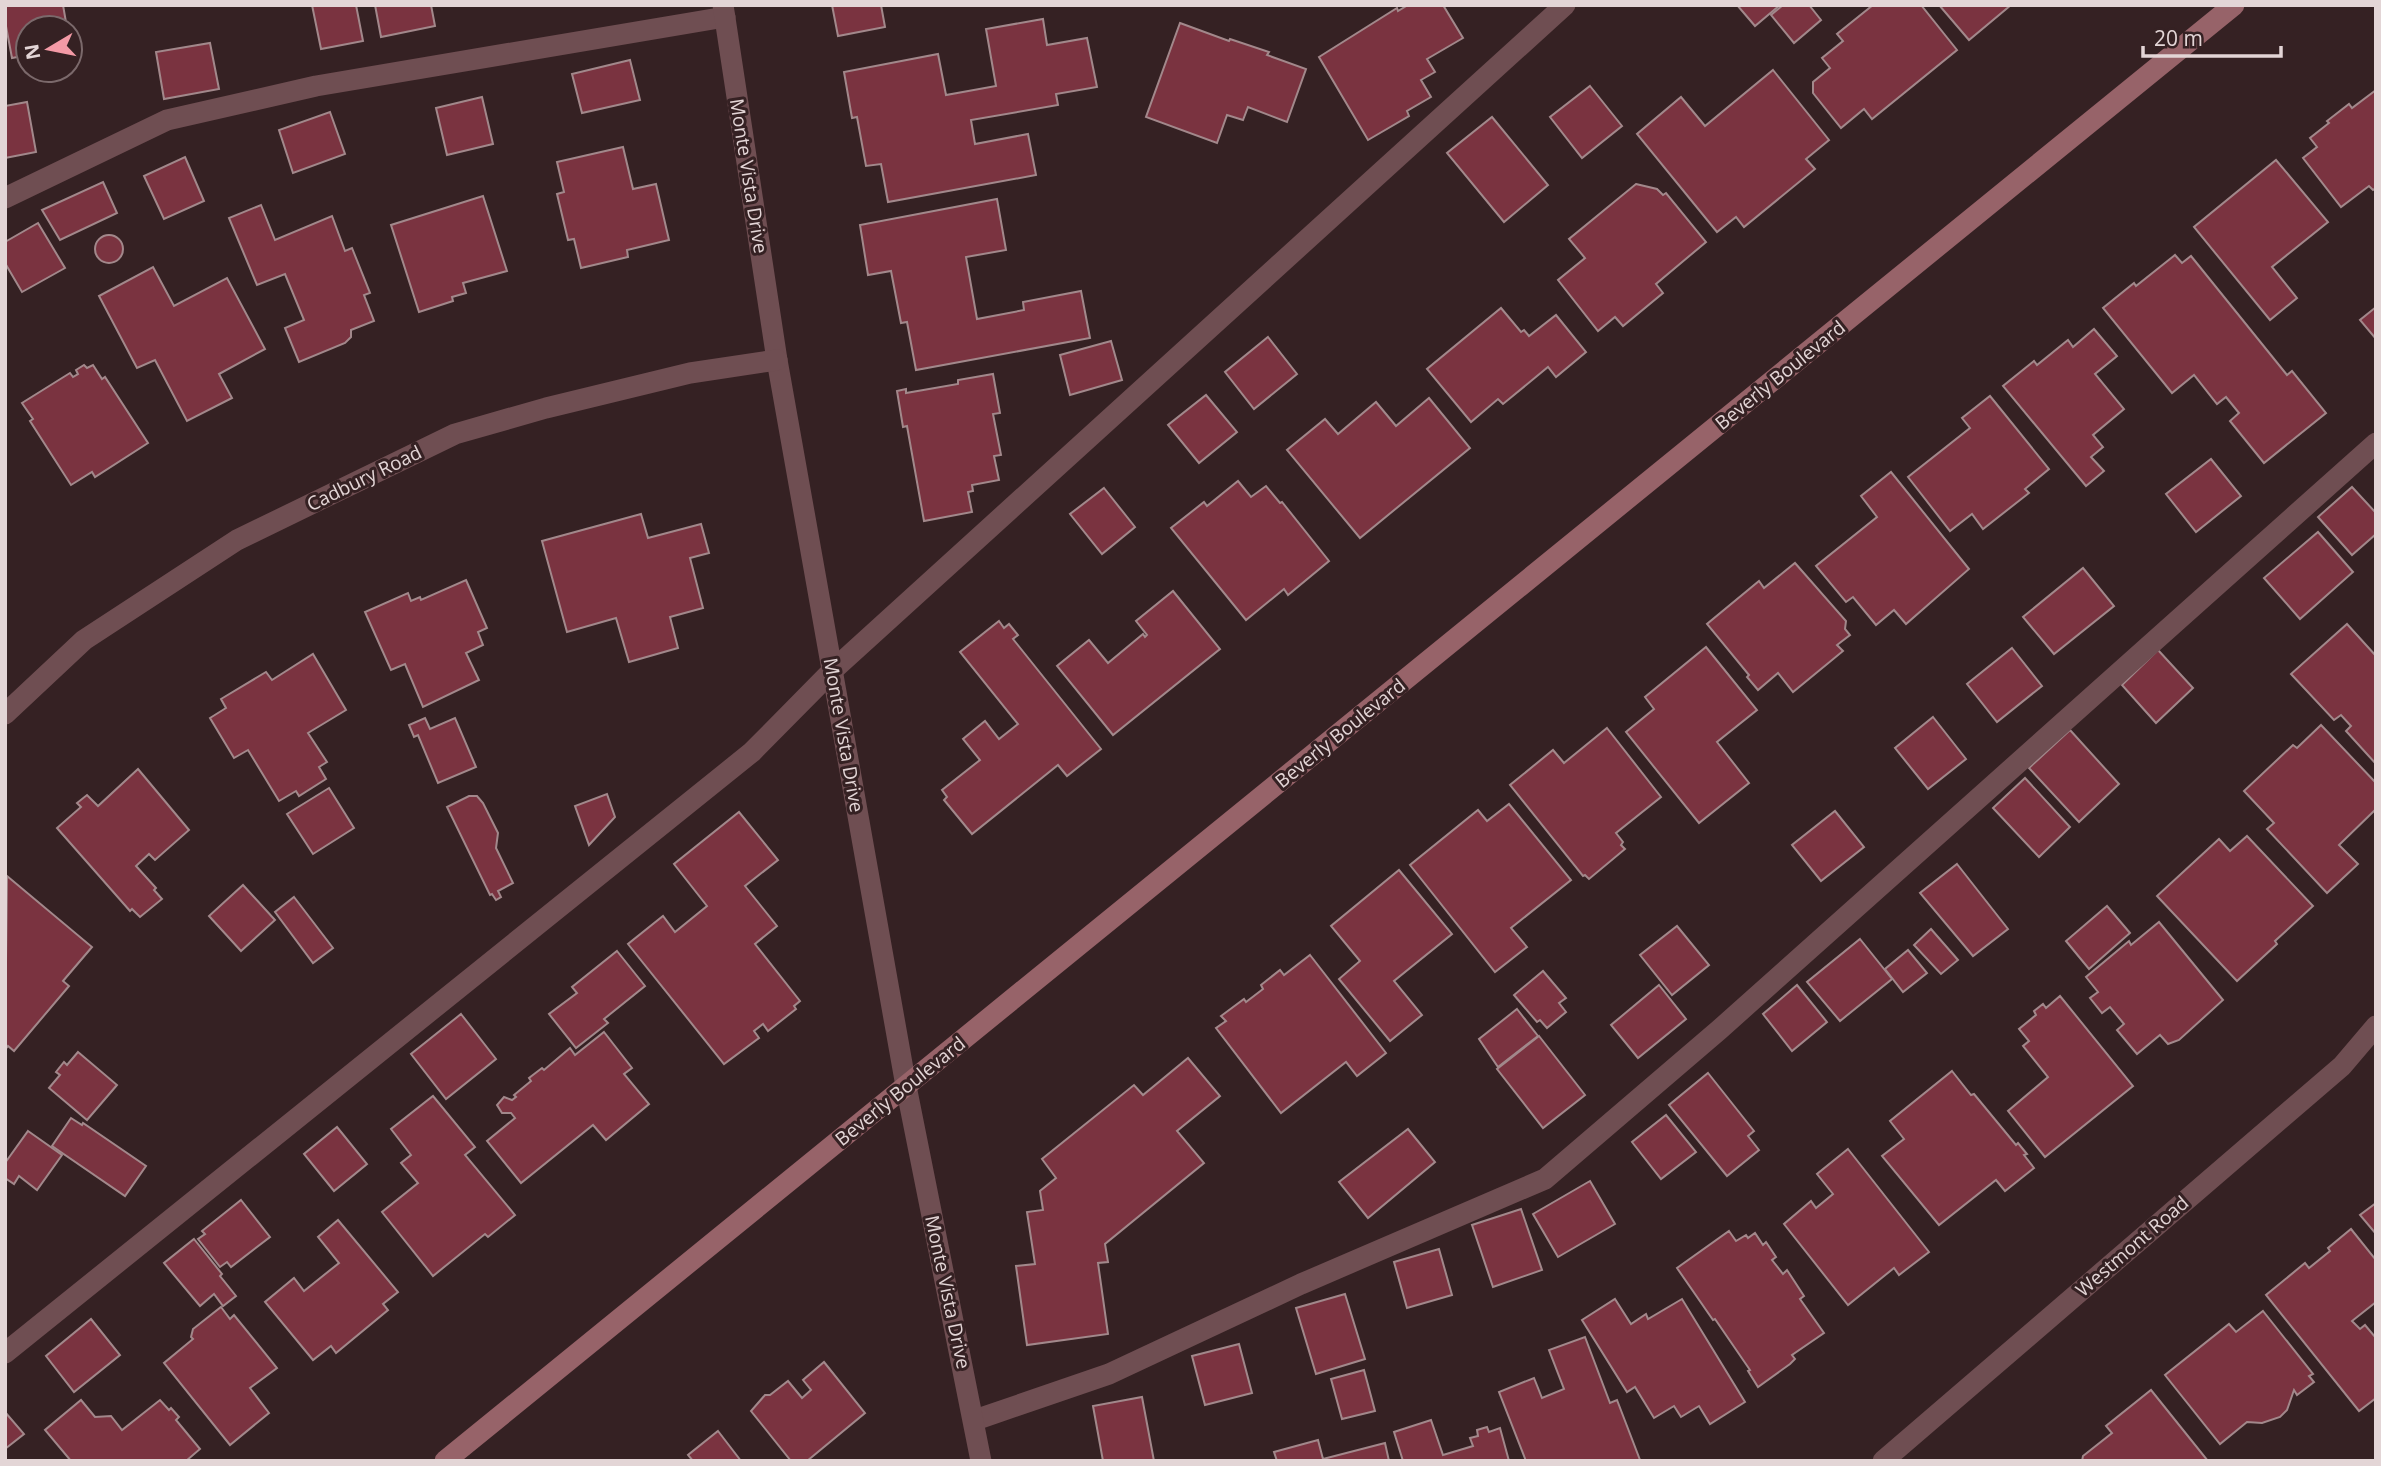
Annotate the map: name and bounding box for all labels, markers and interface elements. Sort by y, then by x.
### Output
north arrow [14,14,84,84]
scale bar [2143,14,2281,58]
text: 20 m [2154,24,2203,52]
text: N [18,42,46,62]
street label: Monte Vista Drive [724,97,774,255]
street label: Beverly Boulevard [1709,314,1851,436]
street label: Cadbury Road [302,439,426,517]
street label: Monte Vista Drive [818,656,870,814]
street label: Beverly Boulevard [1269,672,1411,794]
street label: Beverly Boulevard [829,1030,971,1152]
street label: Westmont Road [2070,1190,2194,1302]
street label: Monte Vista Drive [919,1213,977,1371]

